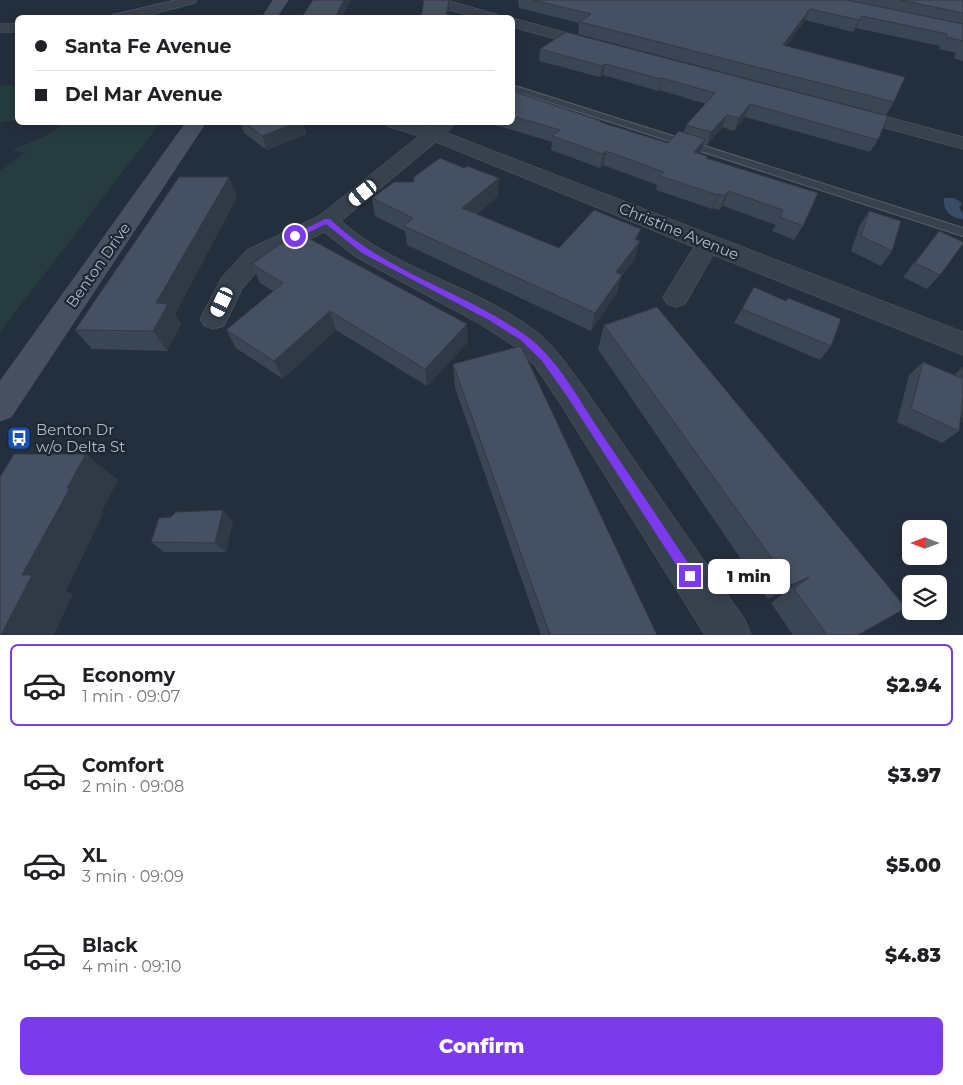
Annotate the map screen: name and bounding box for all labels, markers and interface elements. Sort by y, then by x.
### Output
text: Santa Fe Avenue [65,35,232,58]
text: Del Mar Avenue [65,83,222,106]
car [346,178,379,208]
street label: Christine Avenue [616,198,742,264]
street label: Benton Drive [62,219,134,311]
route start [284,225,306,247]
car [208,285,235,319]
place label: Benton Dr w/o Delta St [36,420,125,456]
bus stop icon: Benton Dr w/o Delta St [6,425,32,451]
north arrow [902,520,948,565]
map controls [902,520,947,620]
callout: 1 min [708,558,790,594]
route end [679,565,701,587]
text: 1 min [727,567,771,586]
button: layers [902,575,947,620]
icon: car [22,663,67,708]
text: Economy [82,664,175,687]
text: $2.94 [886,674,941,697]
text: 1 min · 09:07 [82,687,180,706]
icon: car [22,753,67,798]
text: Comfort [82,754,164,777]
text: $3.97 [888,764,941,787]
text: 2 min · 09:08 [82,777,184,796]
icon: car [22,843,67,888]
text: XL [82,844,107,867]
text: $5.00 [886,854,941,877]
text: 3 min · 09:09 [82,867,184,886]
icon: car [22,933,67,978]
text: Black [82,934,138,957]
text: $4.83 [885,944,941,967]
text: 4 min · 09:10 [82,957,181,976]
button: Confirm [20,1017,943,1075]

